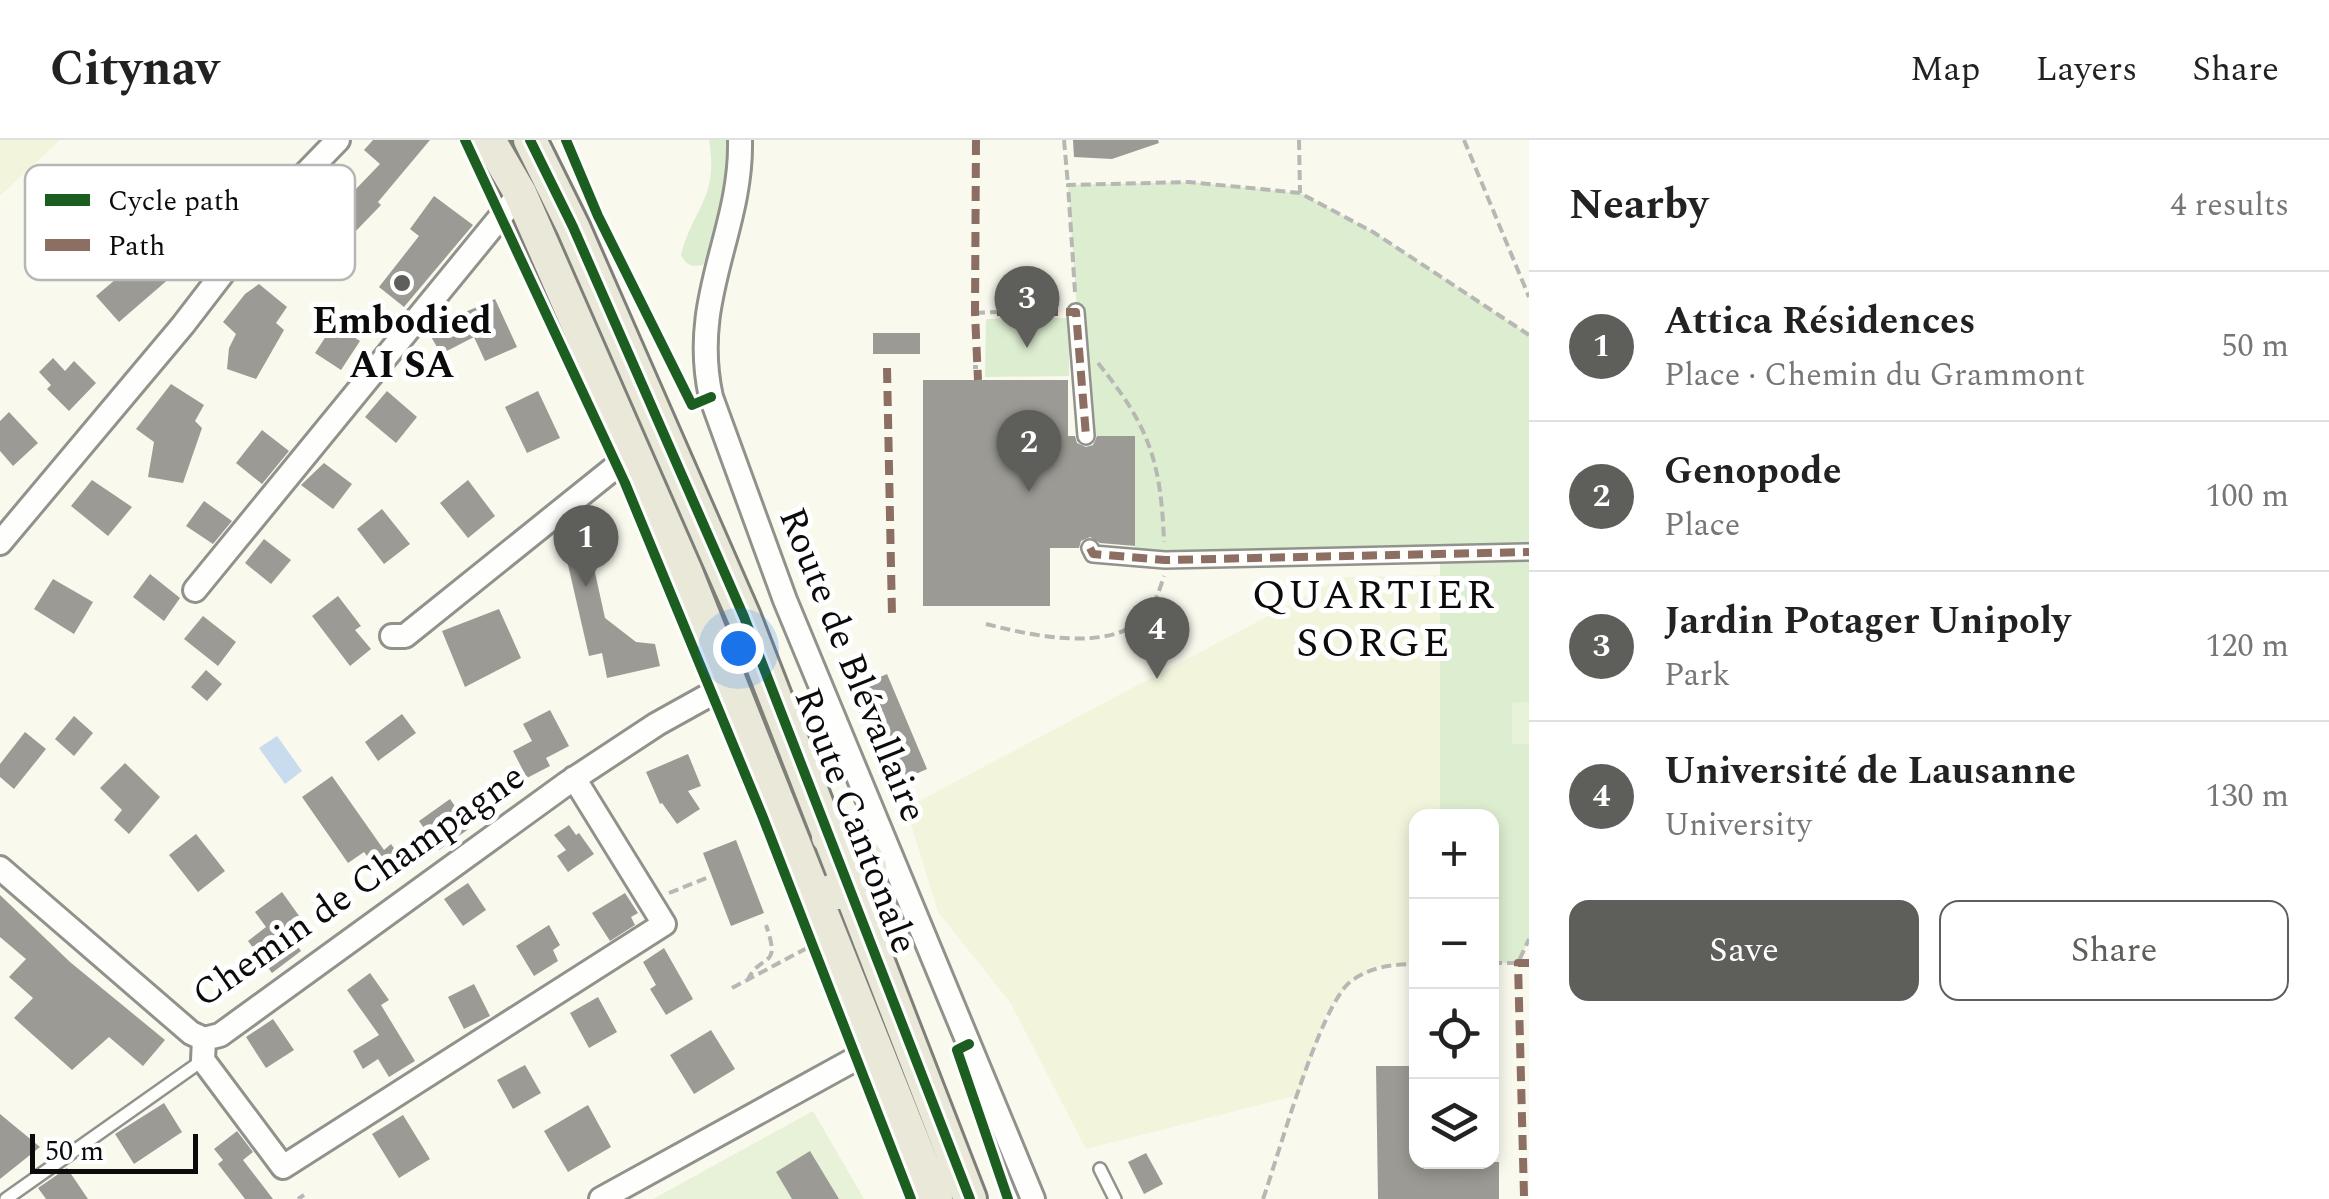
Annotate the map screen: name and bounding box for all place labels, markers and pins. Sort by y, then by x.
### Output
pin: 3 [994,266,1060,348]
marker: Embodied AI SA [391,272,413,294]
place label: Embodied AI SA [312,293,492,395]
pin: 2 [996,410,1062,492]
pin: 1 [554,504,618,587]
pin: 4 [1124,596,1190,679]

